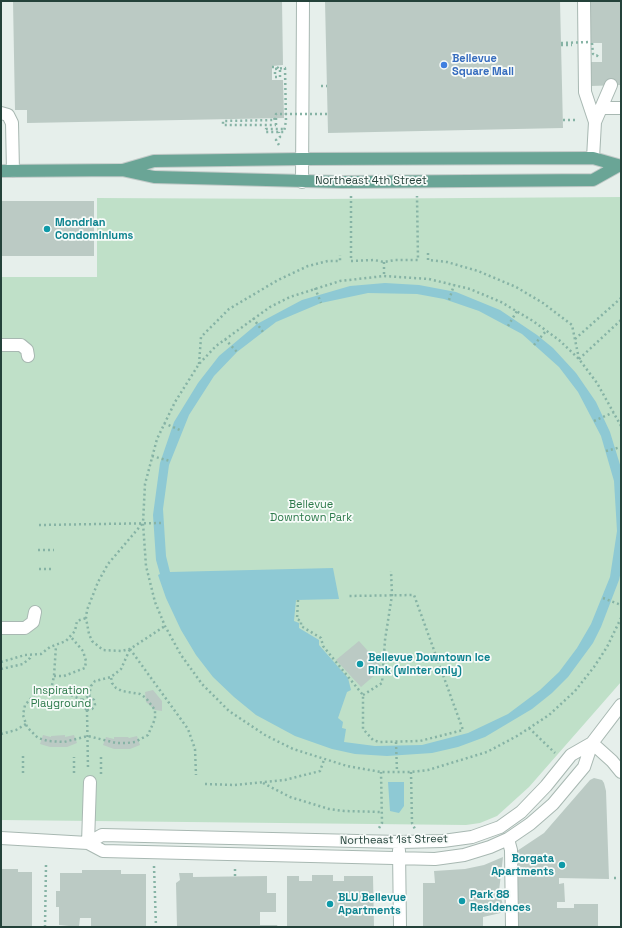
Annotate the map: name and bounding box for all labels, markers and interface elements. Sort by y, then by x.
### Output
place label: Bellevue Square Mall [452,52,514,78]
marker: Bellevue Square Mall [439,60,449,70]
street label: Northeast 4th Street [315,174,427,188]
place label: Mondrian Condominiums [55,216,133,242]
marker: Mondrian Condominiums [42,224,52,234]
park label: Bellevue Downtown Park [270,498,352,524]
place label: Bellevue Downtown Ice Rink (winter only) [368,651,490,677]
marker: Bellevue Downtown Ice Rink (winter only) [355,659,365,669]
park label: Inspiration Playground [31,684,91,710]
street label: Northeast 1st Street [340,832,448,848]
place label: Borgata Apartments [491,852,554,878]
marker: Borgata Apartments [557,860,567,870]
place label: Park 88 Residences [470,888,531,914]
place label: BLU Bellevue Apartments [338,891,406,917]
marker: Park 88 Residences [457,896,467,906]
marker: BLU Bellevue Apartments [325,899,335,909]

